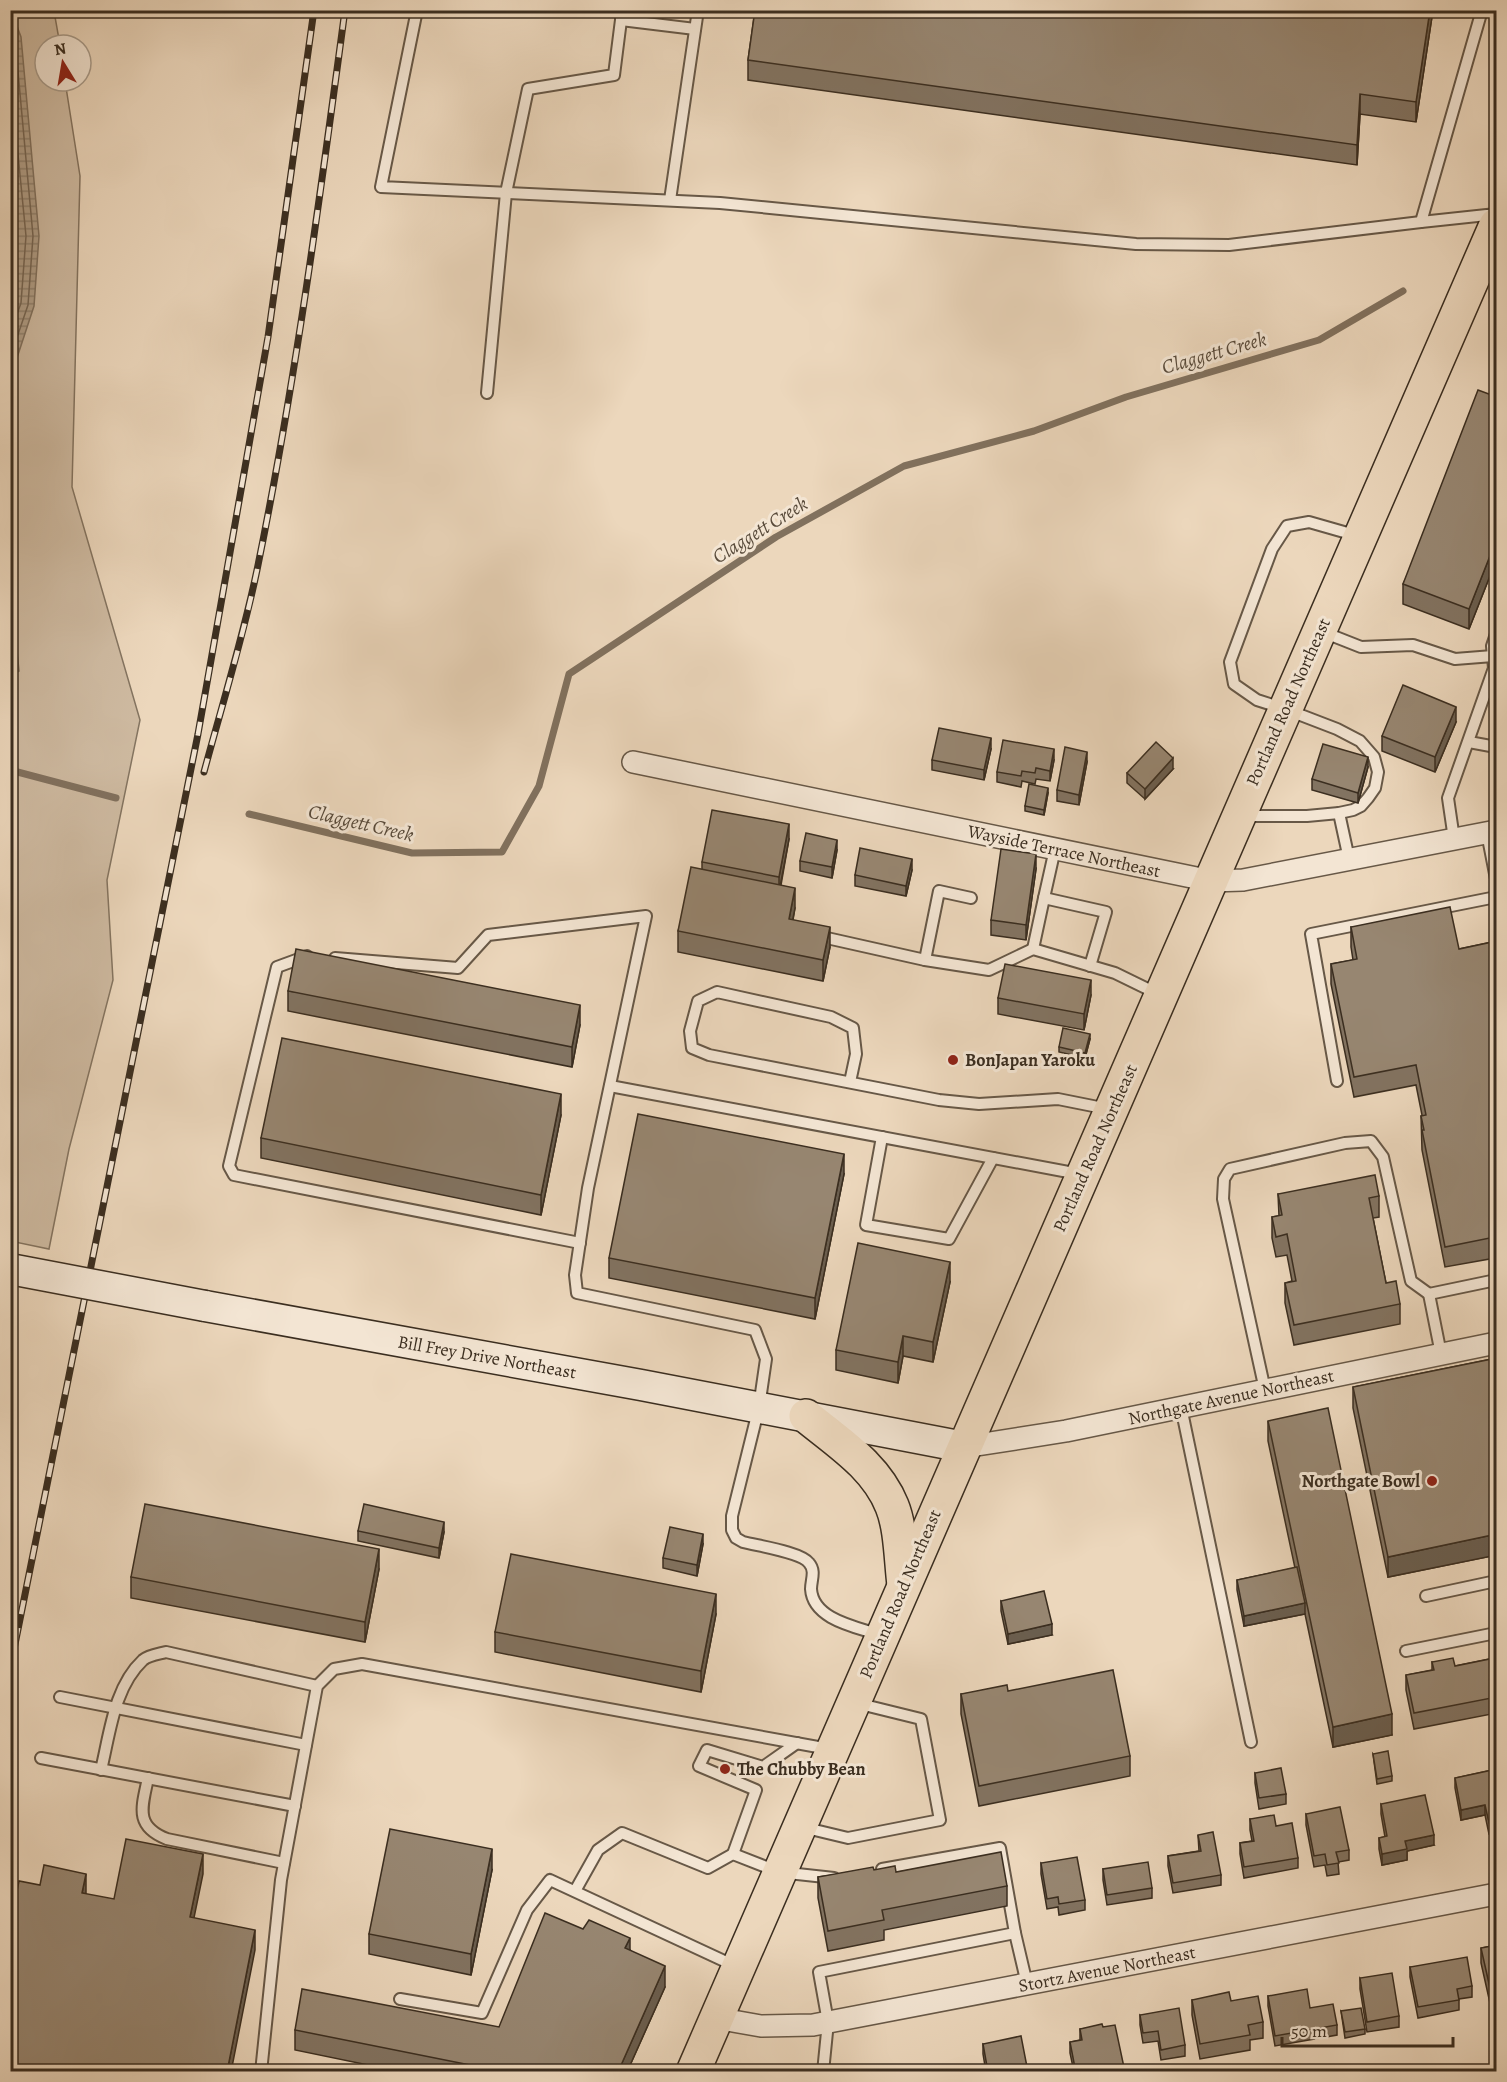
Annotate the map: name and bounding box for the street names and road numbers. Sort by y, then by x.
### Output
street label: Portland Road Northeast [1240,614,1336,790]
street label: Wayside Terrace Northeast [964,819,1163,883]
street label: Portland Road Northeast [1047,1060,1143,1236]
street label: Bill Frey Drive Northeast [396,1329,578,1385]
street label: Northgate Avenue Northeast [1126,1363,1336,1431]
street label: Portland Road Northeast [854,1506,947,1682]
street label: Stortz Avenue Northeast [1016,1940,1198,1998]

